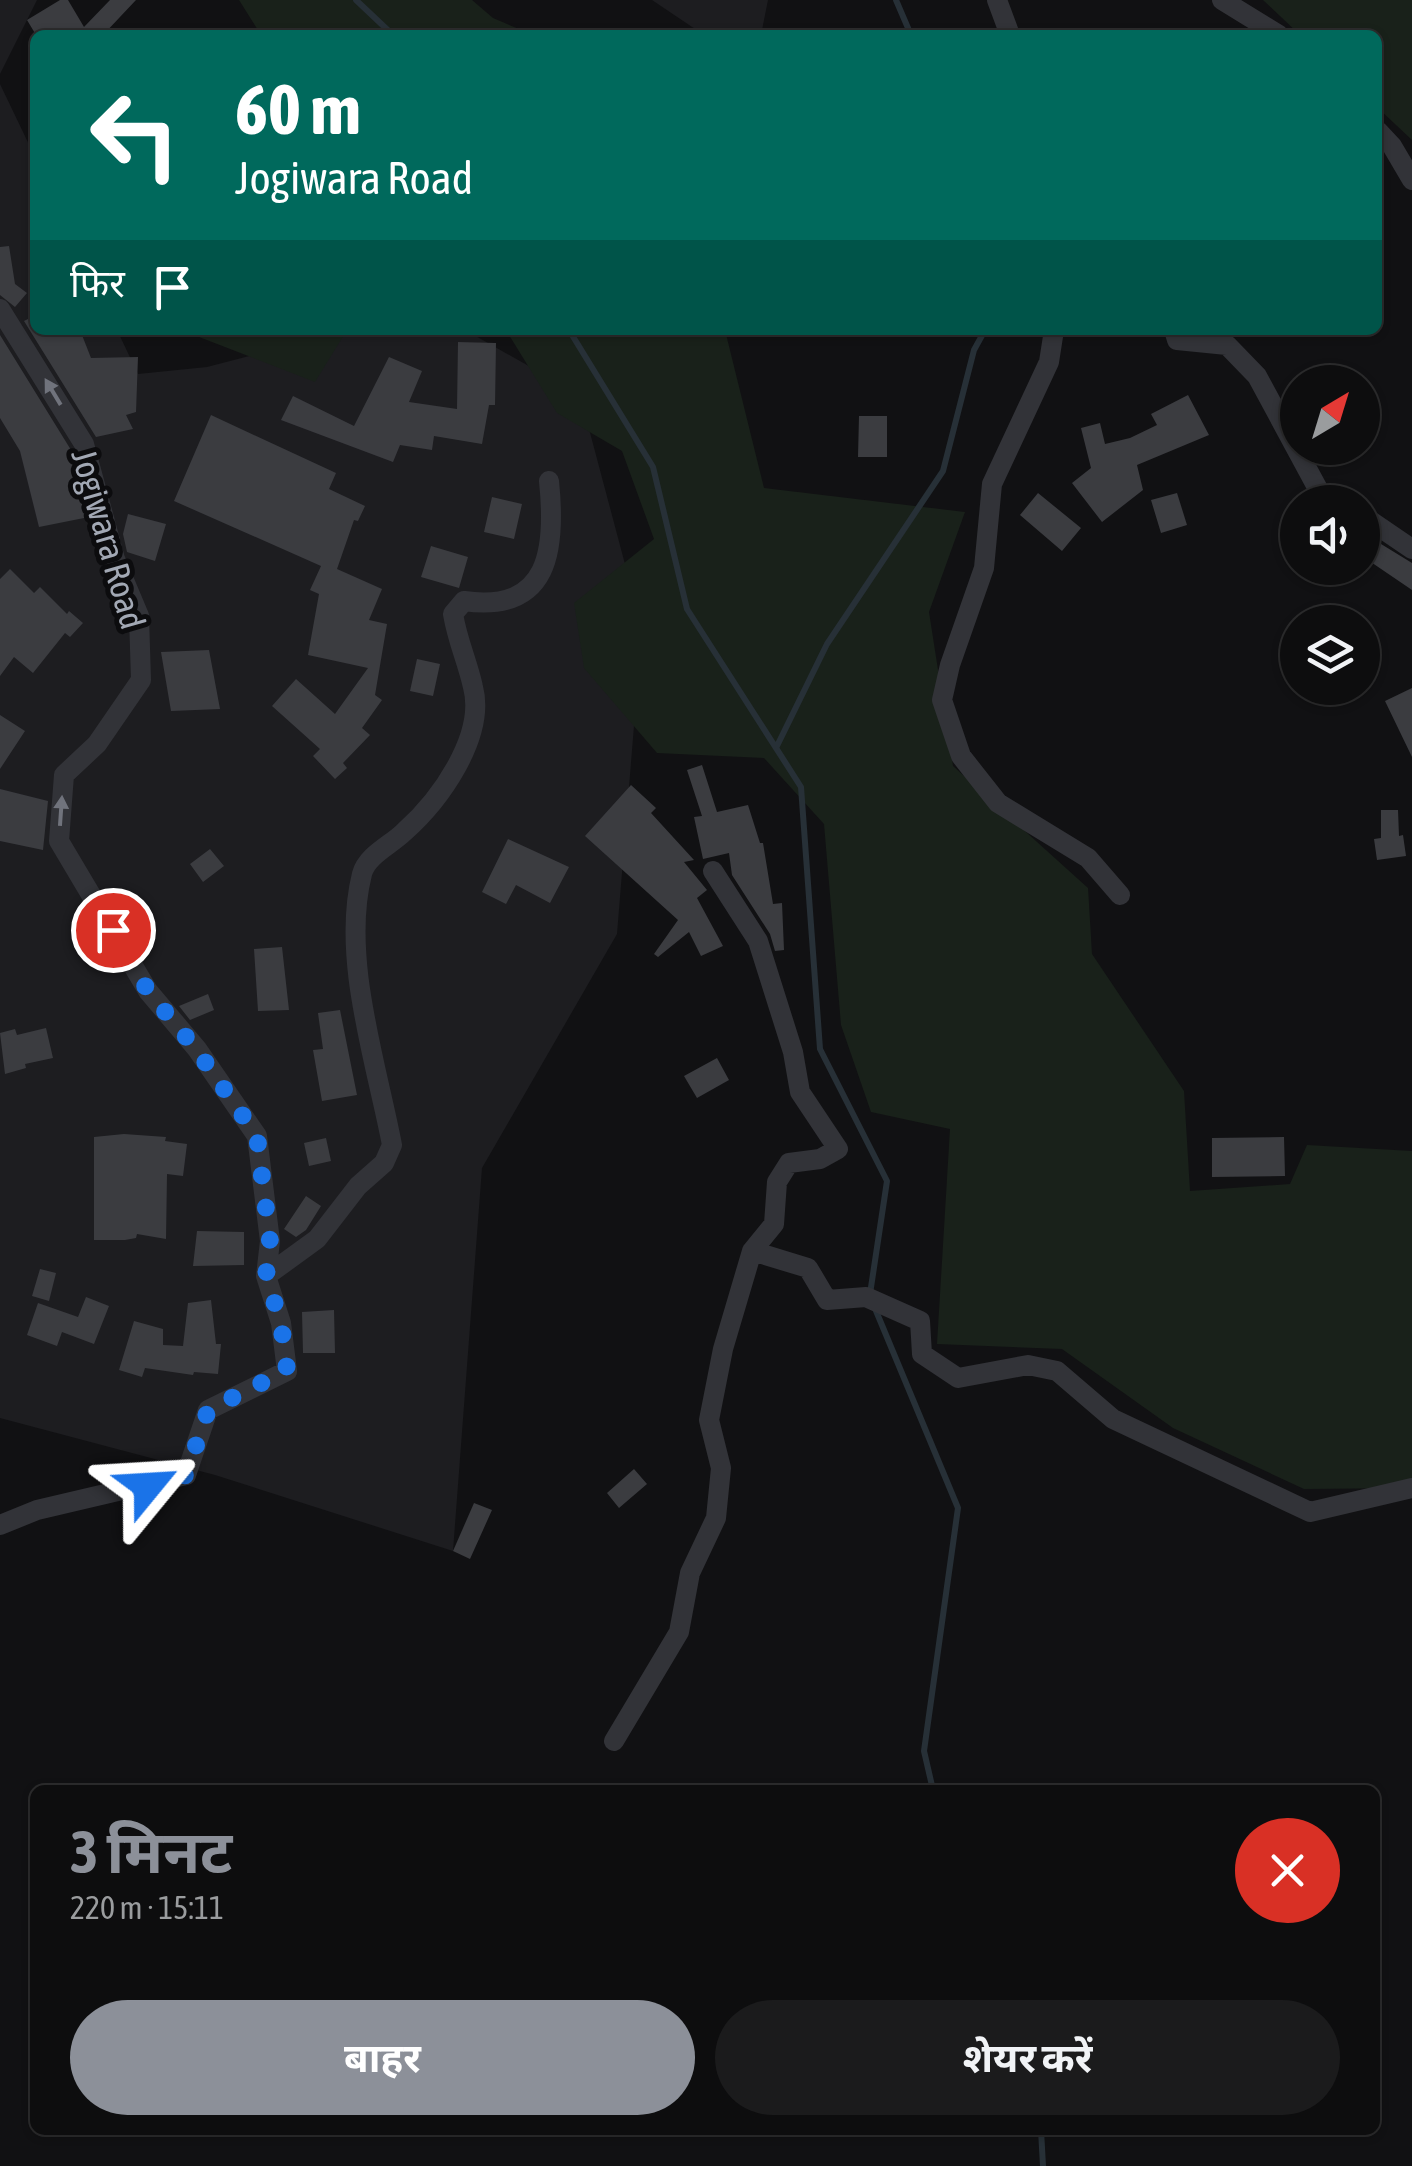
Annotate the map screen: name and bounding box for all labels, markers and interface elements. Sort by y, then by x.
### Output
text: 60 m [235,69,361,149]
icon: left [70,70,200,200]
text: Jogiwara Road [235,152,473,204]
icon: arrive [145,260,200,315]
text: फिर [70,262,125,305]
north arrow [1280,365,1380,465]
map controls [1280,365,1380,705]
one-way arrow [45,378,63,406]
street label: Jogiwara Road [64,445,154,633]
button: sound [1280,485,1380,585]
button: layers [1280,605,1380,705]
one-way arrow [54,795,70,827]
pin [71,888,156,973]
icon: arrive [86,903,141,958]
position arrow [96,1434,200,1538]
text: 3 मिनट [70,1817,232,1886]
button: close [1235,1818,1340,1923]
text: 220 m · 15:11 [70,1889,224,1926]
button: बाहर [70,2000,695,2115]
button: शेयर करें [715,2000,1340,2115]

